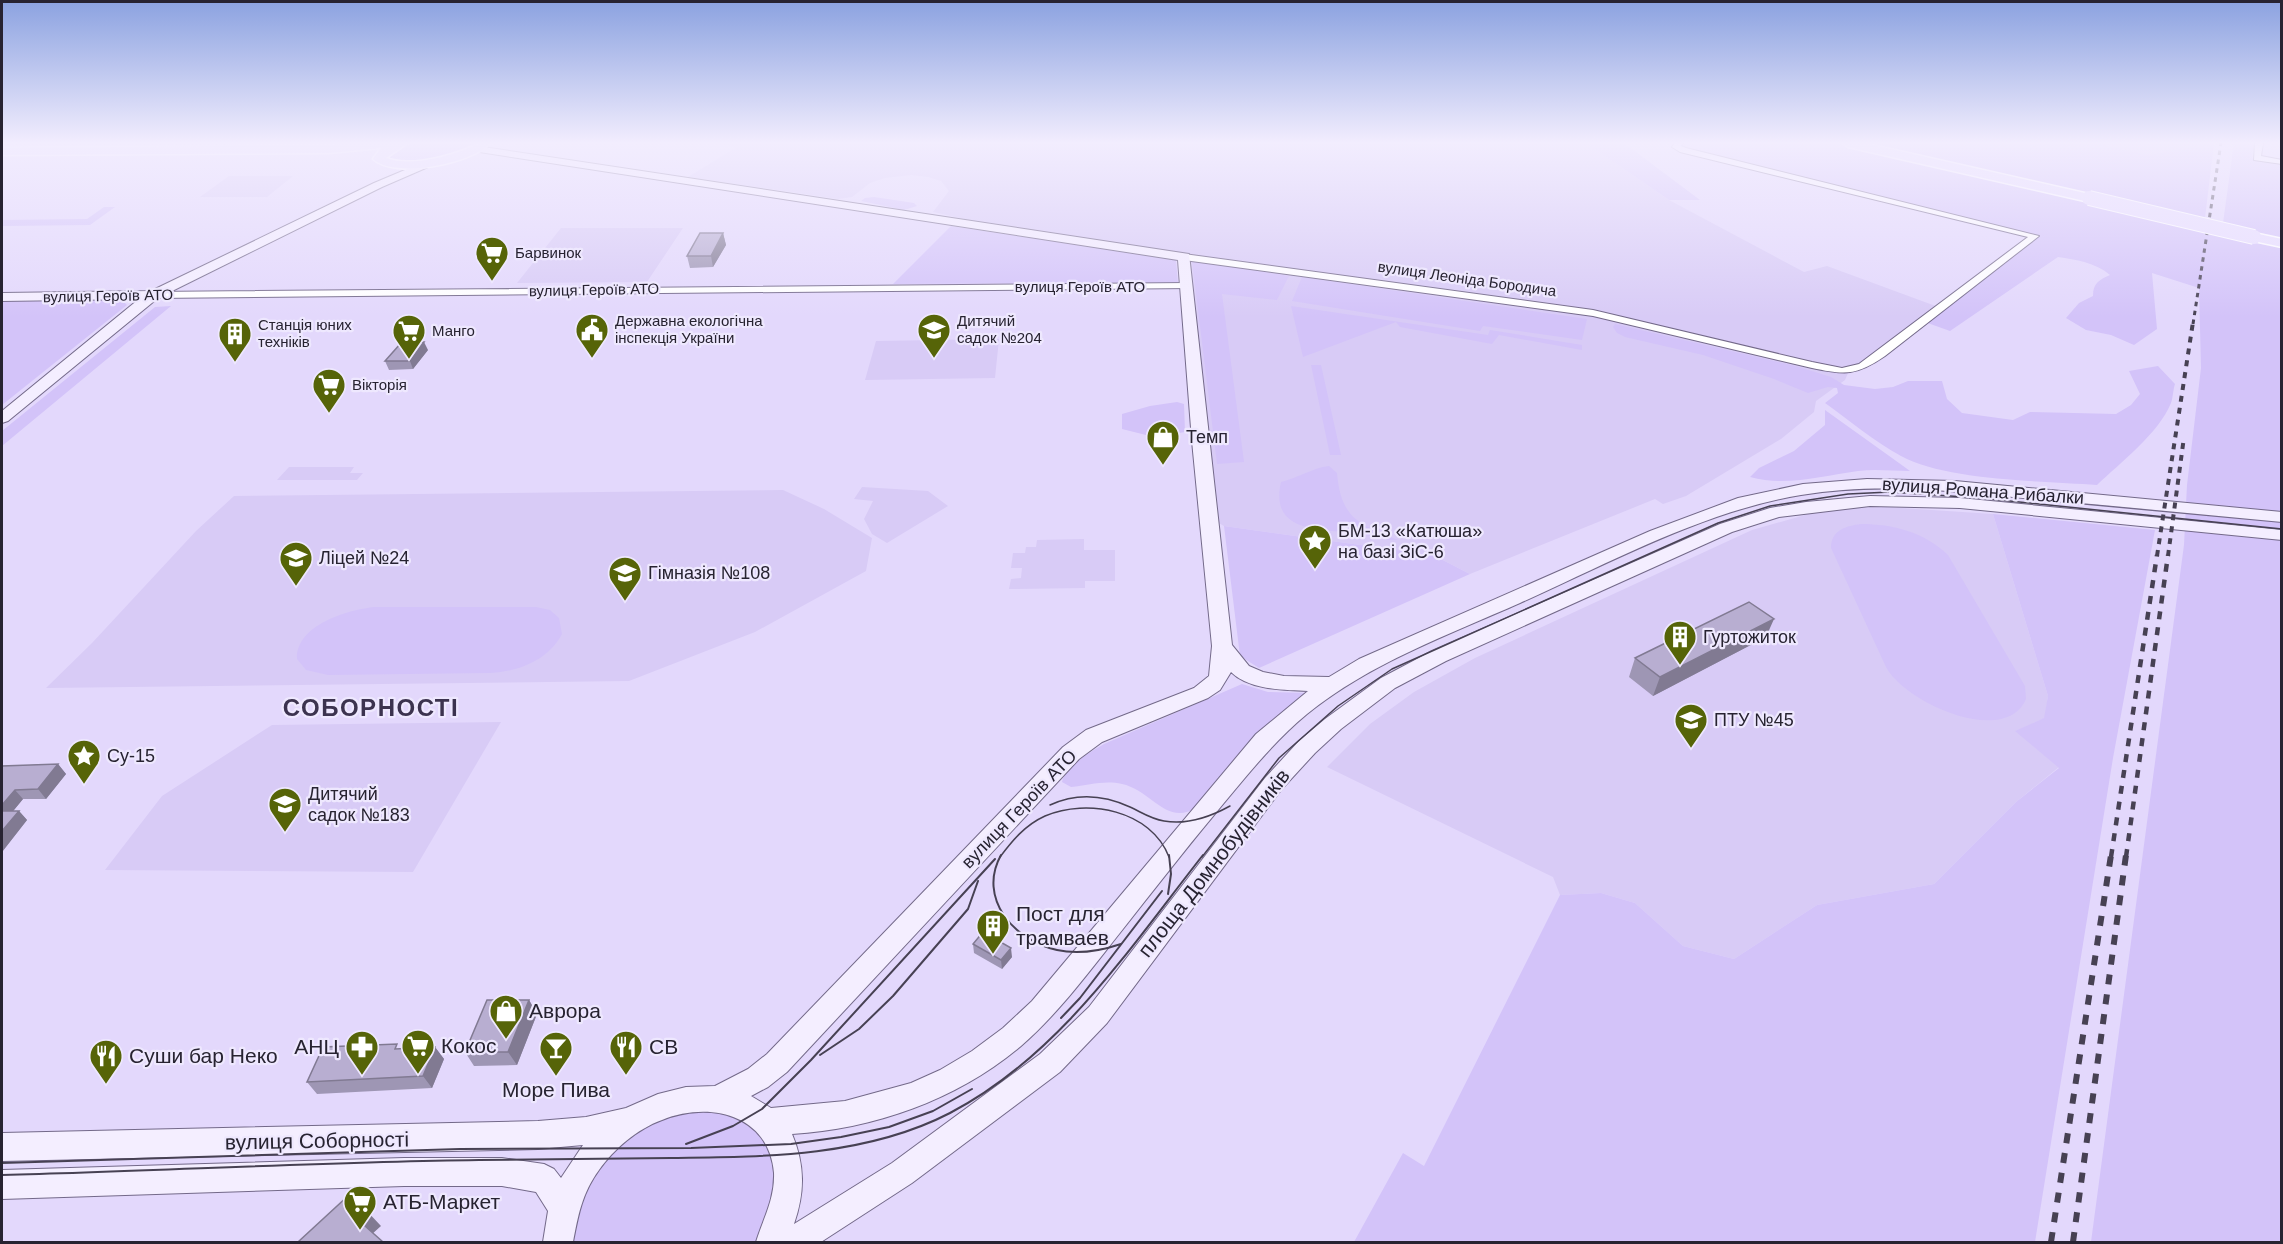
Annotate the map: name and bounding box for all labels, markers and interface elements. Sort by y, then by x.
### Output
supermarket icon: Барвинок [474,235,510,282]
place label: Барвинок [515,244,582,261]
street label: вулиця Леоніда Бородича [1377,258,1558,300]
street label: вулиця Героїв АТО [1015,278,1145,295]
street label: вулиця Героїв АТО [529,280,659,299]
street label: вулиця Героїв АТО [43,286,173,305]
public building icon: Державна екологічна інспекція України [574,312,610,359]
place label: Державна екологічна інспекція України [615,312,763,346]
school or university icon: Дитячий садок №204 [916,312,952,359]
place label: Дитячий садок №204 [957,312,1042,346]
supermarket icon: Манго [391,313,427,360]
building icon: Станція юних техніків [217,316,253,363]
place label: Станція юних техніків [258,316,352,350]
place label: Манго [432,322,475,339]
supermarket icon: Вікторія [311,367,347,414]
place label: Вікторія [352,376,407,393]
shop icon: Темп [1145,419,1181,466]
place label: Темп [1186,427,1228,447]
street label: вулиця Романа Рибалки [1881,474,2085,508]
place label: БМ-13 «Катюша» на базі ЗіС-6 [1338,521,1482,562]
place icon: БМ-13 «Катюша» на базі ЗіС-6 [1297,523,1333,570]
school or university icon: Ліцей №24 [278,540,314,587]
place label: Ліцей №24 [319,548,409,568]
school or university icon: Гімназія №108 [607,555,643,602]
place label: Гімназія №108 [648,563,770,583]
building icon: Гуртожиток [1662,619,1698,666]
place label: Гуртожиток [1703,627,1796,647]
district label: СОБОРНОСТІ [283,694,459,721]
school or university icon: ПТУ №45 [1673,702,1709,749]
place label: ПТУ №45 [1714,710,1794,730]
place icon: Су-15 [66,738,102,785]
place label: Су-15 [107,746,155,766]
street label: вулиця Героїв АТО [958,746,1080,872]
street label: площа Домнобудівників [1133,764,1294,961]
place label: Дитячий садок №183 [308,784,410,825]
school or university icon: Дитячий садок №183 [267,786,303,833]
place label: Пост для трамваев [1016,902,1109,949]
building icon: Пост для трамваев [975,908,1011,955]
shop icon: Аврора [488,993,524,1040]
place label: Аврора [529,999,601,1022]
supermarket icon: Кокос [400,1028,436,1075]
pharmacy icon: АНЦ [344,1029,380,1076]
restaurant icon: СВ [608,1029,644,1076]
bar icon: Море Пива [538,1030,574,1077]
place label: Кокос [441,1034,497,1057]
place label: АНЦ [294,1035,339,1058]
place label: СВ [649,1035,678,1058]
restaurant icon: Суши бар Неко [88,1038,124,1085]
place label: Суши бар Неко [129,1044,278,1067]
place label: Море Пива [502,1078,610,1101]
street label: вулиця Соборності [225,1127,409,1154]
supermarket icon: АТБ-Маркет [342,1184,378,1231]
place label: АТБ-Маркет [383,1190,500,1213]

